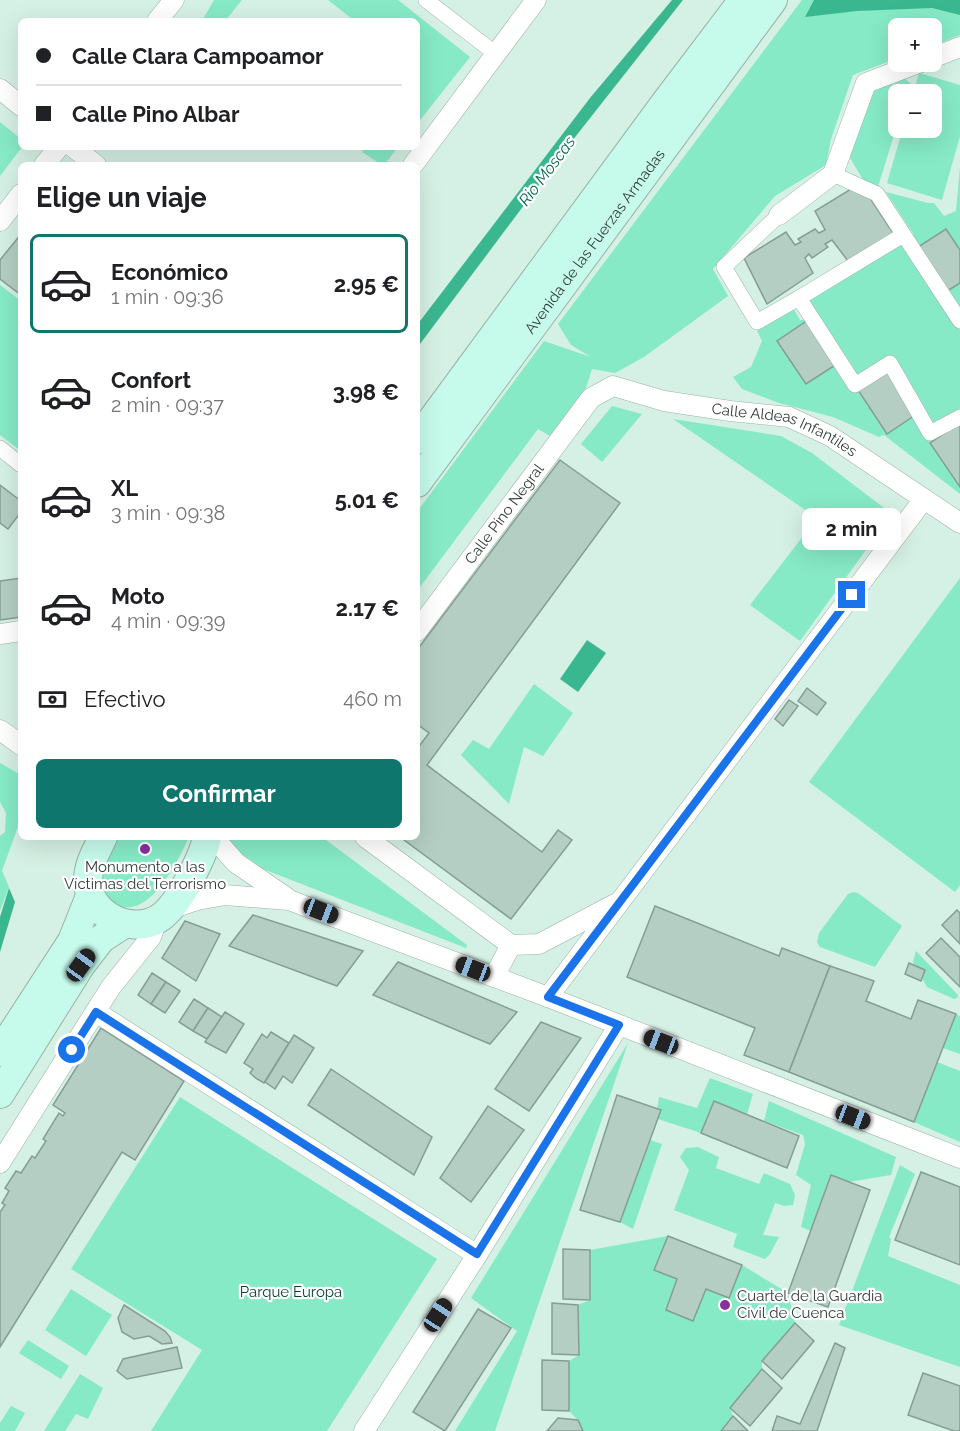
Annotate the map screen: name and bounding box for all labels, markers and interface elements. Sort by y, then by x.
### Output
map controls [888,18,942,138]
button: + [888,18,942,72]
text: Calle Clara Campoamor [72,43,324,69]
button: − [888,84,942,138]
text: Calle Pino Albar [72,101,239,127]
water label: Rio Moscas [515,132,580,209]
street label: Avenida de las Fuerzas Armadas [521,146,669,337]
text: Elige un viaje [36,182,207,213]
icon: car [39,257,93,311]
text: Económico [111,259,228,285]
text: 2.95 € [334,271,399,297]
text: 1 min · 09:36 [111,285,224,309]
icon: car [39,365,93,419]
text: Confort [111,367,191,393]
text: 3.98 € [333,379,399,405]
text: 2 min · 09:37 [111,393,224,417]
street label: Calle Aldeas Infantiles [710,399,860,460]
street label: Calle Pino Negral [461,460,548,568]
icon: car [39,473,93,527]
text: XL [111,475,138,501]
text: 5.01 € [335,487,399,513]
text: 3 min · 09:38 [111,501,225,525]
callout: 2 min [802,508,902,550]
text: 2 min [826,517,877,541]
icon: car [39,581,93,635]
route end [838,581,865,608]
text: Moto [111,583,165,609]
text: 2.17 € [336,595,399,621]
text: 4 min · 09:39 [111,609,226,633]
icon: cash [36,683,69,716]
text: Efectivo [84,686,166,712]
text: 460 m [343,687,402,711]
button: Confirmar [36,759,402,828]
marker: Monumento a las Víctimas del Terrorismo [138,842,152,856]
place label: Monumento a las Víctimas del Terrorismo [64,858,226,893]
car [301,896,341,926]
car [63,945,99,985]
car [453,954,493,984]
car [641,1027,681,1057]
route start [58,1036,85,1063]
car [833,1102,873,1132]
park label: Parque Europa [240,1283,342,1301]
place label: Cuartel de la Guardia Civil de Cuenca [737,1287,883,1322]
car [421,1295,455,1335]
marker: Cuartel de la Guardia Civil de Cuenca [718,1298,732,1312]

